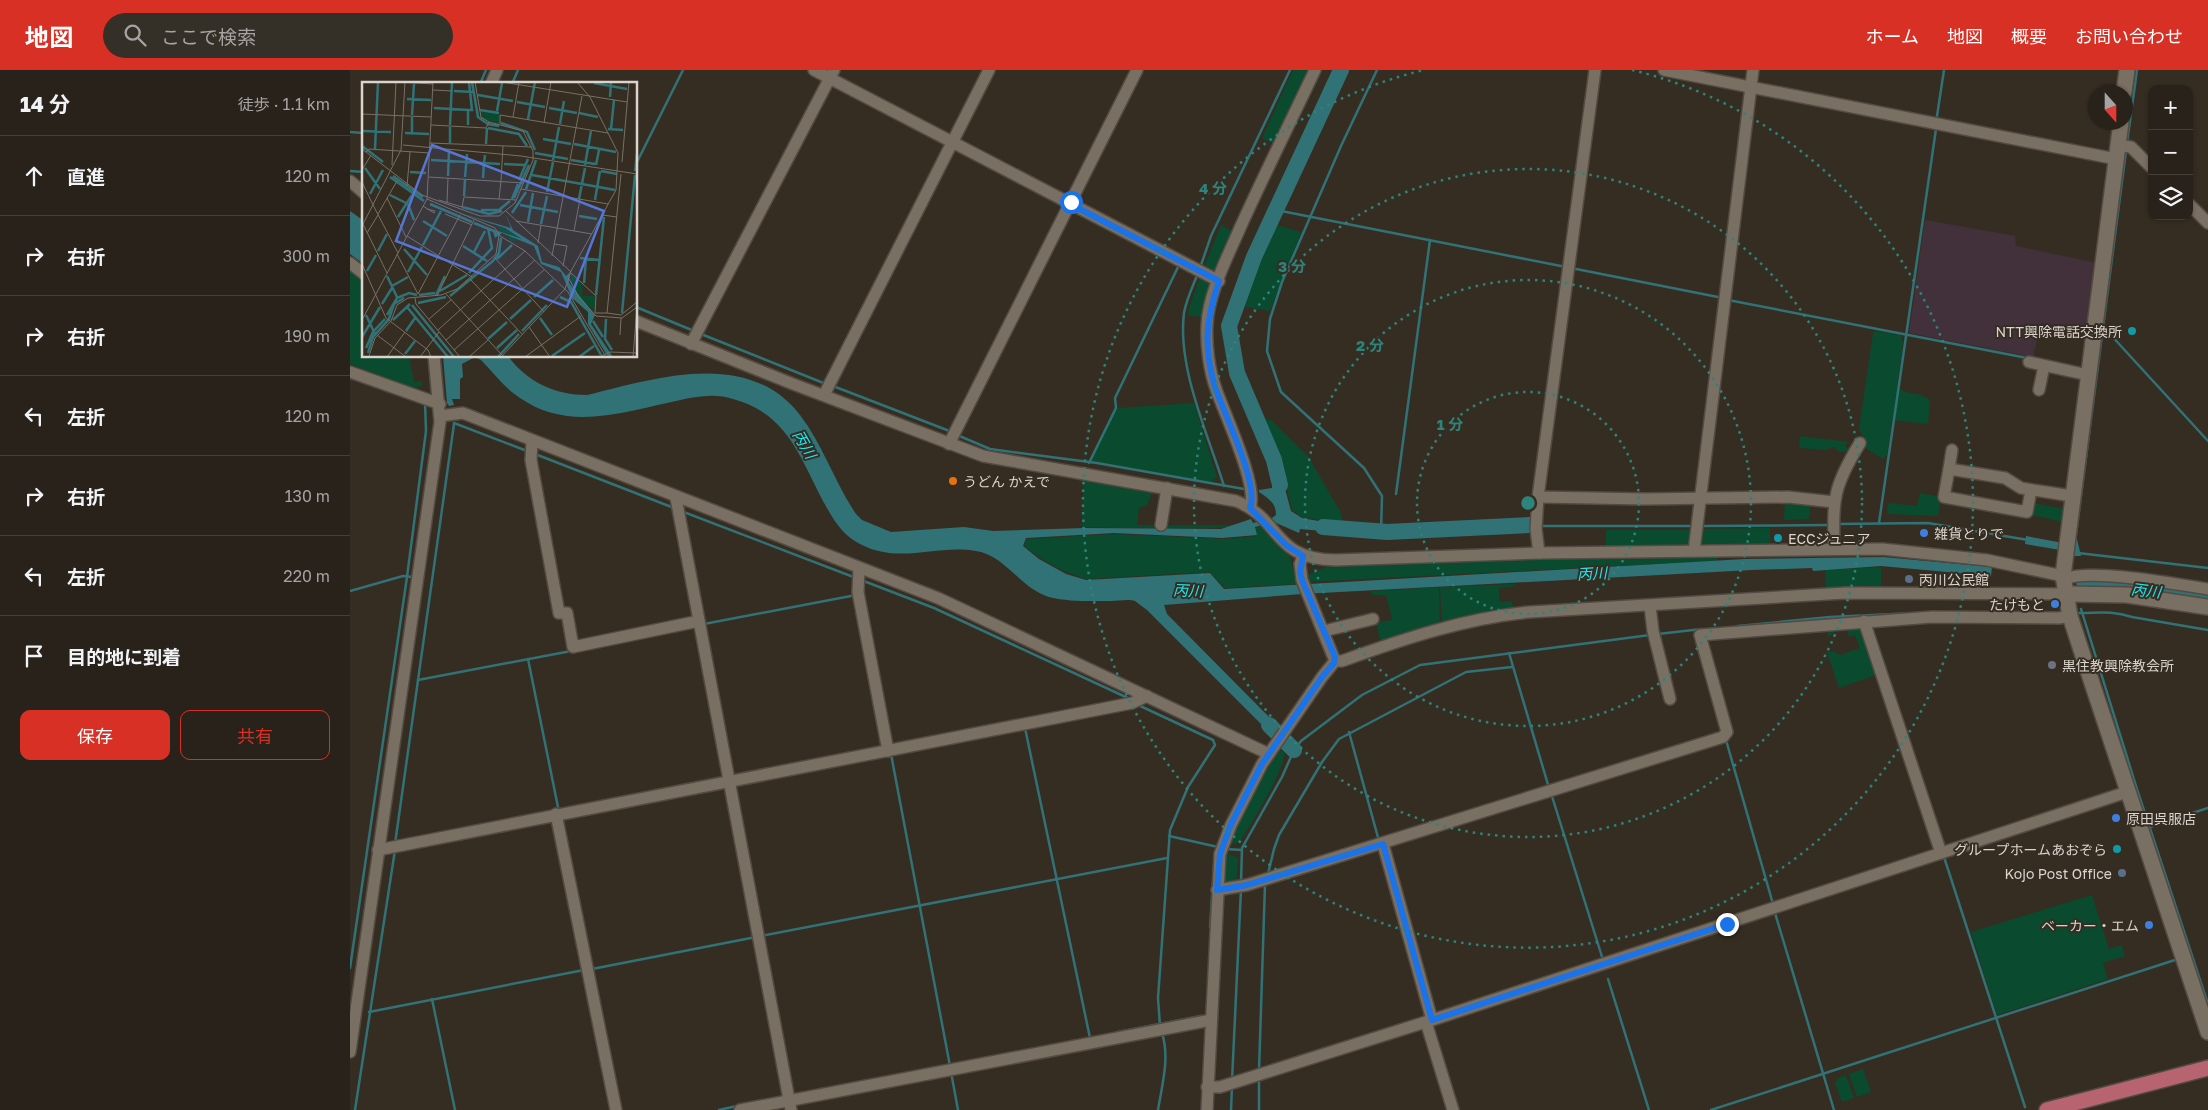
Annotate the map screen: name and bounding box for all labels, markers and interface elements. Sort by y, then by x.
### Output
search box [103,13,453,58]
icon: search [121,21,149,49]
text: 地図 [25,22,73,51]
text: ここで検索 [161,25,256,48]
text: ホーム [1866,25,1919,47]
text: 地図 [1947,25,1983,47]
text: 概要 [2011,25,2047,47]
text: お問い合わせ [2075,25,2183,47]
inset map [362,82,638,358]
north arrow [2088,85,2133,130]
map controls [2148,85,2193,220]
button: + [2148,85,2193,130]
text: 14 分 [20,91,70,117]
text: 徒歩 · 1.1 km [238,94,330,114]
button: − [2148,130,2193,175]
icon: ahead [20,162,48,190]
text: 直進 [67,165,105,188]
text: 120 m [285,166,330,186]
button: layers [2148,175,2193,220]
text: 4 分 [1199,179,1227,197]
route start [1060,191,1083,214]
icon: right [20,242,48,270]
text: 右折 [67,245,105,268]
text: 300 m [283,246,330,266]
text: 3 分 [1278,257,1306,275]
icon: right [20,322,48,350]
place label: NTT興除電話交換所 [1995,323,2122,340]
text: 右折 [67,325,105,348]
marker: NTT興除電話交換所 [2126,325,2138,337]
text: 190 m [284,326,330,346]
text: 2 分 [1356,336,1384,354]
icon: left [20,402,48,430]
text: 左折 [67,405,105,428]
text: 120 m [285,406,330,426]
text: 1 分 [1437,415,1463,433]
water label: 丙川 [790,427,821,463]
place label: うどん かえで [963,473,1050,490]
marker: うどん かえで [947,475,959,487]
icon: right [20,482,48,510]
text: 右折 [67,485,105,508]
text: 130 m [285,486,330,506]
centre of rings [1519,494,1537,512]
place label: 雑貨とりで [1934,525,2004,542]
marker: 雑貨とりで [1918,527,1930,539]
place label: ECCジュニア [1788,530,1871,547]
marker: ECCジュニア [1772,532,1784,544]
icon: left [20,562,48,590]
water label: 丙川 [1577,563,1609,583]
text: 左折 [67,565,105,588]
text: 220 m [283,566,330,586]
place label: 丙川公民館 [1919,571,1989,588]
marker: 丙川公民館 [1903,573,1915,585]
water label: 丙川 [2130,579,2164,601]
water label: 丙川 [1173,580,1205,600]
place label: たけもと [1989,596,2045,613]
marker: たけもと [2049,598,2061,610]
icon: arrive [20,642,48,670]
text: 目的地に到着 [67,645,181,668]
place label: 黒住教興除教会所 [2062,657,2174,674]
marker: 黒住教興除教会所 [2046,659,2058,671]
button: 保存 [20,710,170,760]
button: 共有 [180,710,330,760]
place label: 原田呉服店 [2126,810,2196,827]
marker: 原田呉服店 [2110,812,2122,824]
place label: グループホームあおぞら [1954,841,2107,858]
marker: グループホームあおぞら [2111,843,2123,855]
place label: Kojo Post Office [2004,865,2112,882]
marker: Kojo Post Office [2116,867,2128,879]
route end [1716,913,1739,936]
place label: ベーカー・エム [2041,917,2139,934]
marker: ベーカー・エム [2143,919,2155,931]

